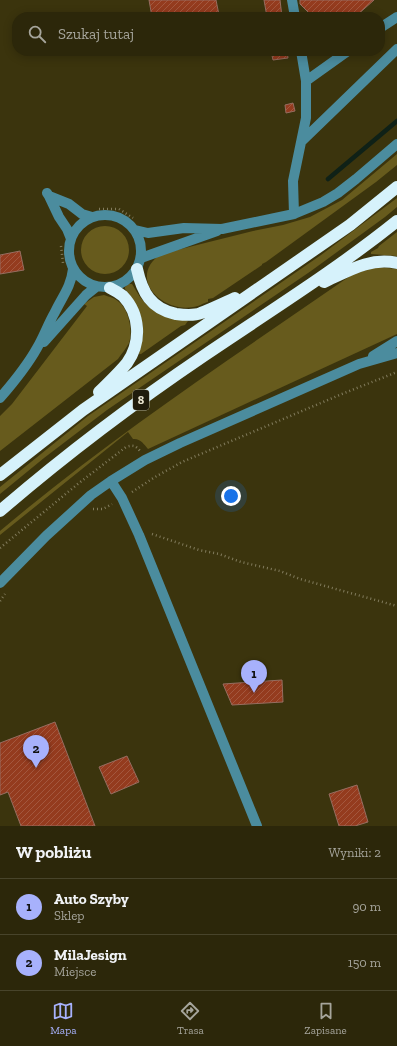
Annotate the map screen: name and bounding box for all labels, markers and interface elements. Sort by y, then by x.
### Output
search box [12,12,385,56]
icon: search [26,23,48,45]
text: Szukaj tutaj [58,25,134,43]
road number: 8 [133,390,149,410]
your location [221,486,241,506]
pin: 1 [241,660,267,693]
pin: 2 [23,735,49,768]
text: W pobliżu [16,842,91,862]
text: Wyniki: 2 [329,845,381,860]
text: Auto Szyby [54,890,129,908]
text: 1 [26,899,32,914]
text: 90 m [352,899,381,914]
text: Sklep [54,908,84,923]
text: MilaJesign [54,946,127,964]
text: 2 [26,955,32,970]
text: 150 m [348,955,381,970]
text: Miejsce [54,964,96,979]
tab: Mapa [50,1000,77,1037]
tab: Trasa [177,1000,204,1037]
tab: Zapisane [304,1000,347,1037]

